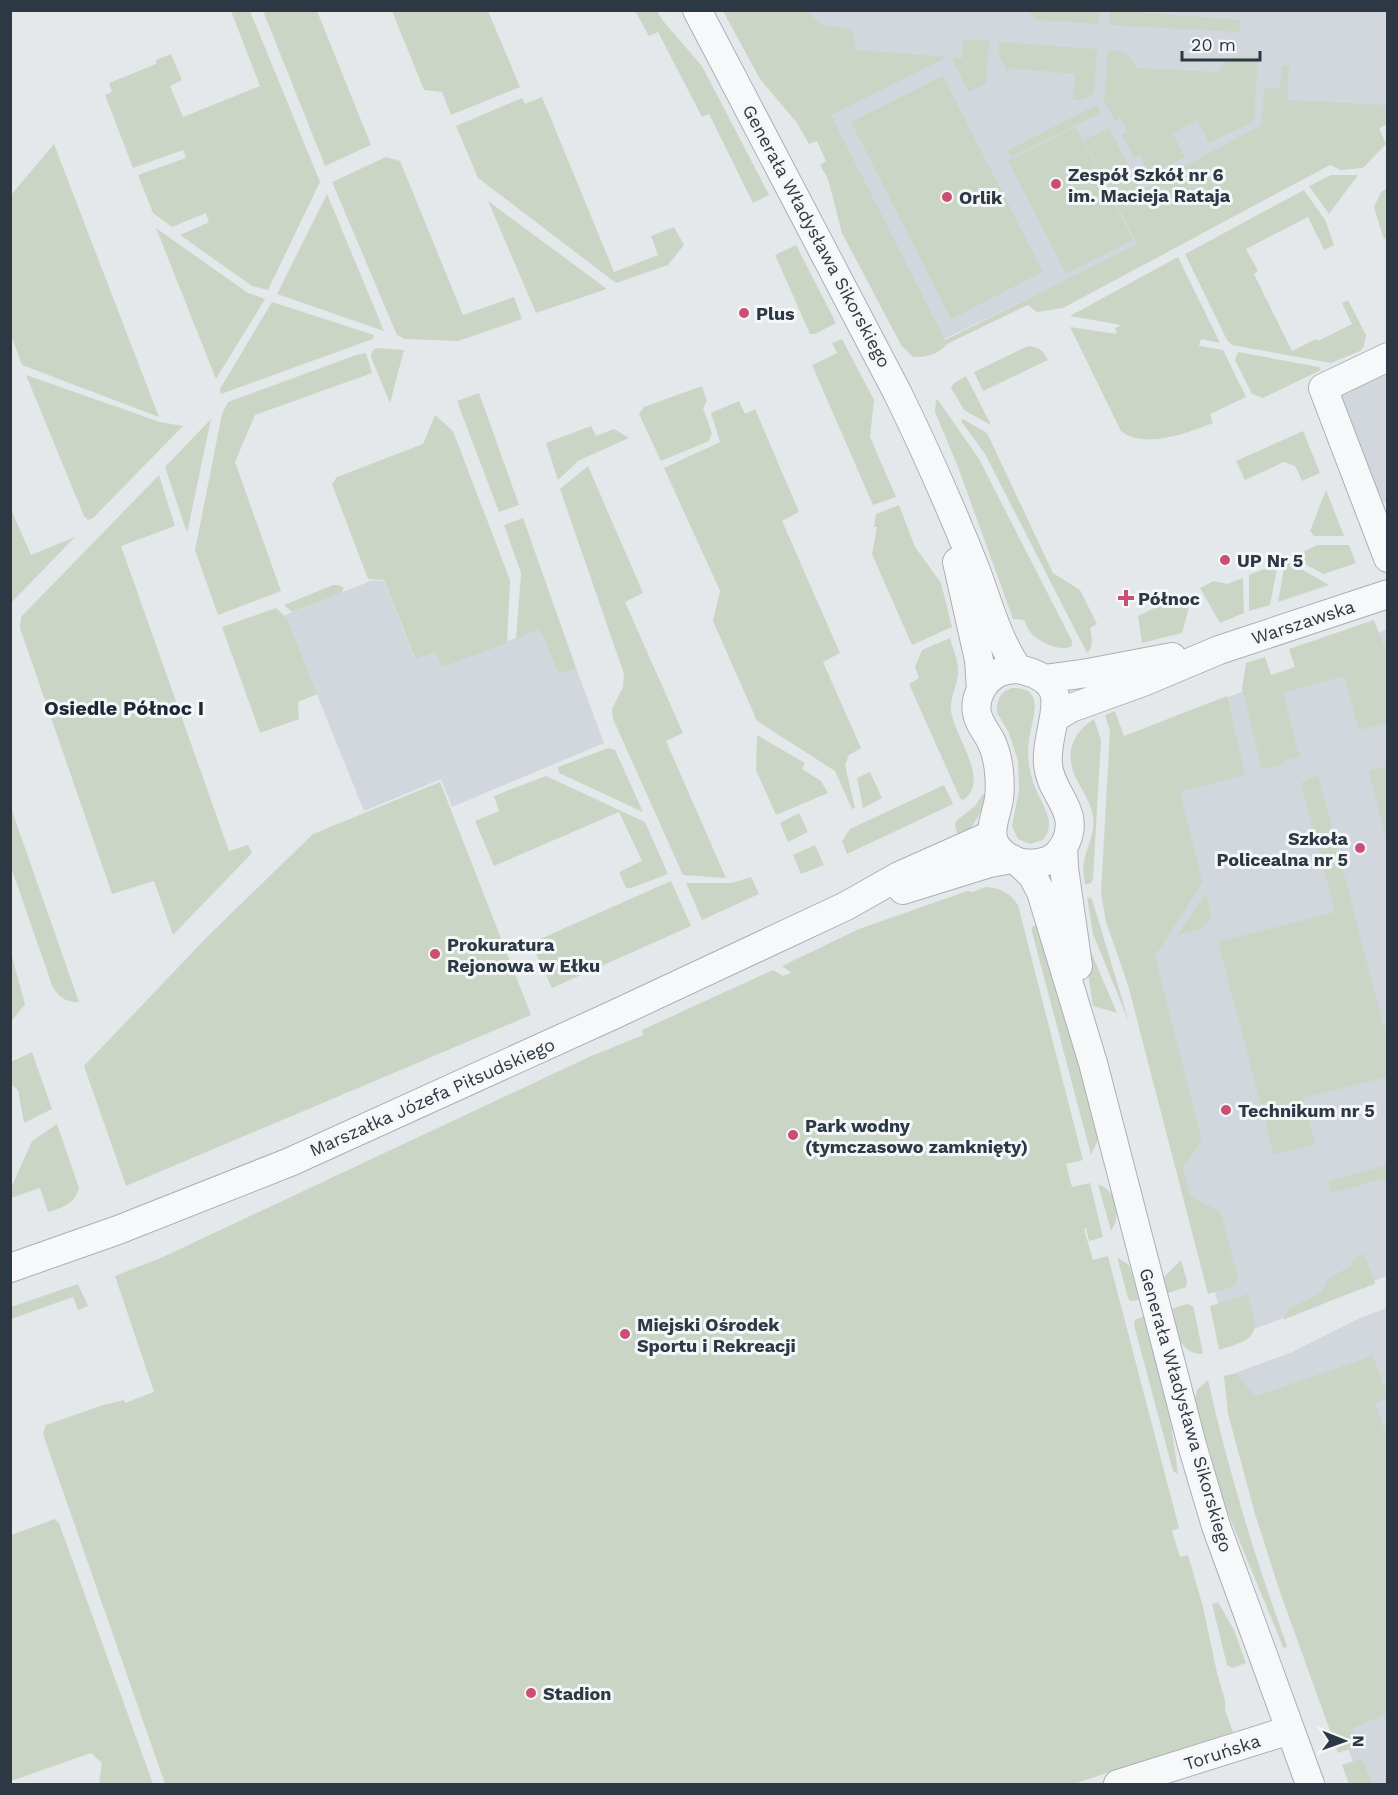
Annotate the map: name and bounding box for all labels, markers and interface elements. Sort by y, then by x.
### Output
scale bar [1182,24,1260,62]
text: 20 m [1191,34,1236,55]
street label: Generała Władysława Sikorskiego [739,101,895,371]
place label: Zespół Szkół nr 6 im. Macieja Rataja [1068,164,1231,206]
marker: Zespół Szkół nr 6 im. Macieja Rataja [1049,177,1063,191]
place label: Orlik [959,187,1003,208]
marker: Orlik [940,190,954,204]
place label: Plus [756,303,795,324]
marker: Plus [737,306,751,320]
place label: UP Nr 5 [1237,550,1303,571]
marker: UP Nr 5 [1218,553,1232,567]
place label: Północ [1138,588,1200,609]
marker: Północ [1119,591,1133,605]
street label: Warszawska [1249,595,1357,649]
district label: Osiedle Północ I [44,696,204,720]
place label: Szkoła Policealna nr 5 [1217,828,1349,870]
marker: Szkoła Policealna nr 5 [1353,841,1367,855]
place label: Prokuratura Rejonowa w Ełku [447,934,600,976]
marker: Prokuratura Rejonowa w Ełku [428,947,442,961]
street label: Marszałka Józefa Piłsudskiego [306,1033,558,1161]
place label: Technikum nr 5 [1238,1100,1375,1121]
marker: Technikum nr 5 [1219,1103,1233,1117]
place label: Park wodny (tymczasowo zamknięty) [805,1115,1028,1157]
marker: Park wodny (tymczasowo zamknięty) [786,1128,800,1142]
street label: Generała Władysława Sikorskiego [1135,1265,1237,1555]
place label: Miejski Ośrodek Sportu i Rekreacji [637,1314,796,1356]
marker: Miejski Ośrodek Sportu i Rekreacji [618,1327,632,1341]
place label: Stadion [543,1683,611,1704]
marker: Stadion [524,1686,538,1700]
north arrow [1314,1711,1374,1771]
street label: Toruńska [1181,1730,1263,1774]
text: N [1349,1735,1368,1747]

